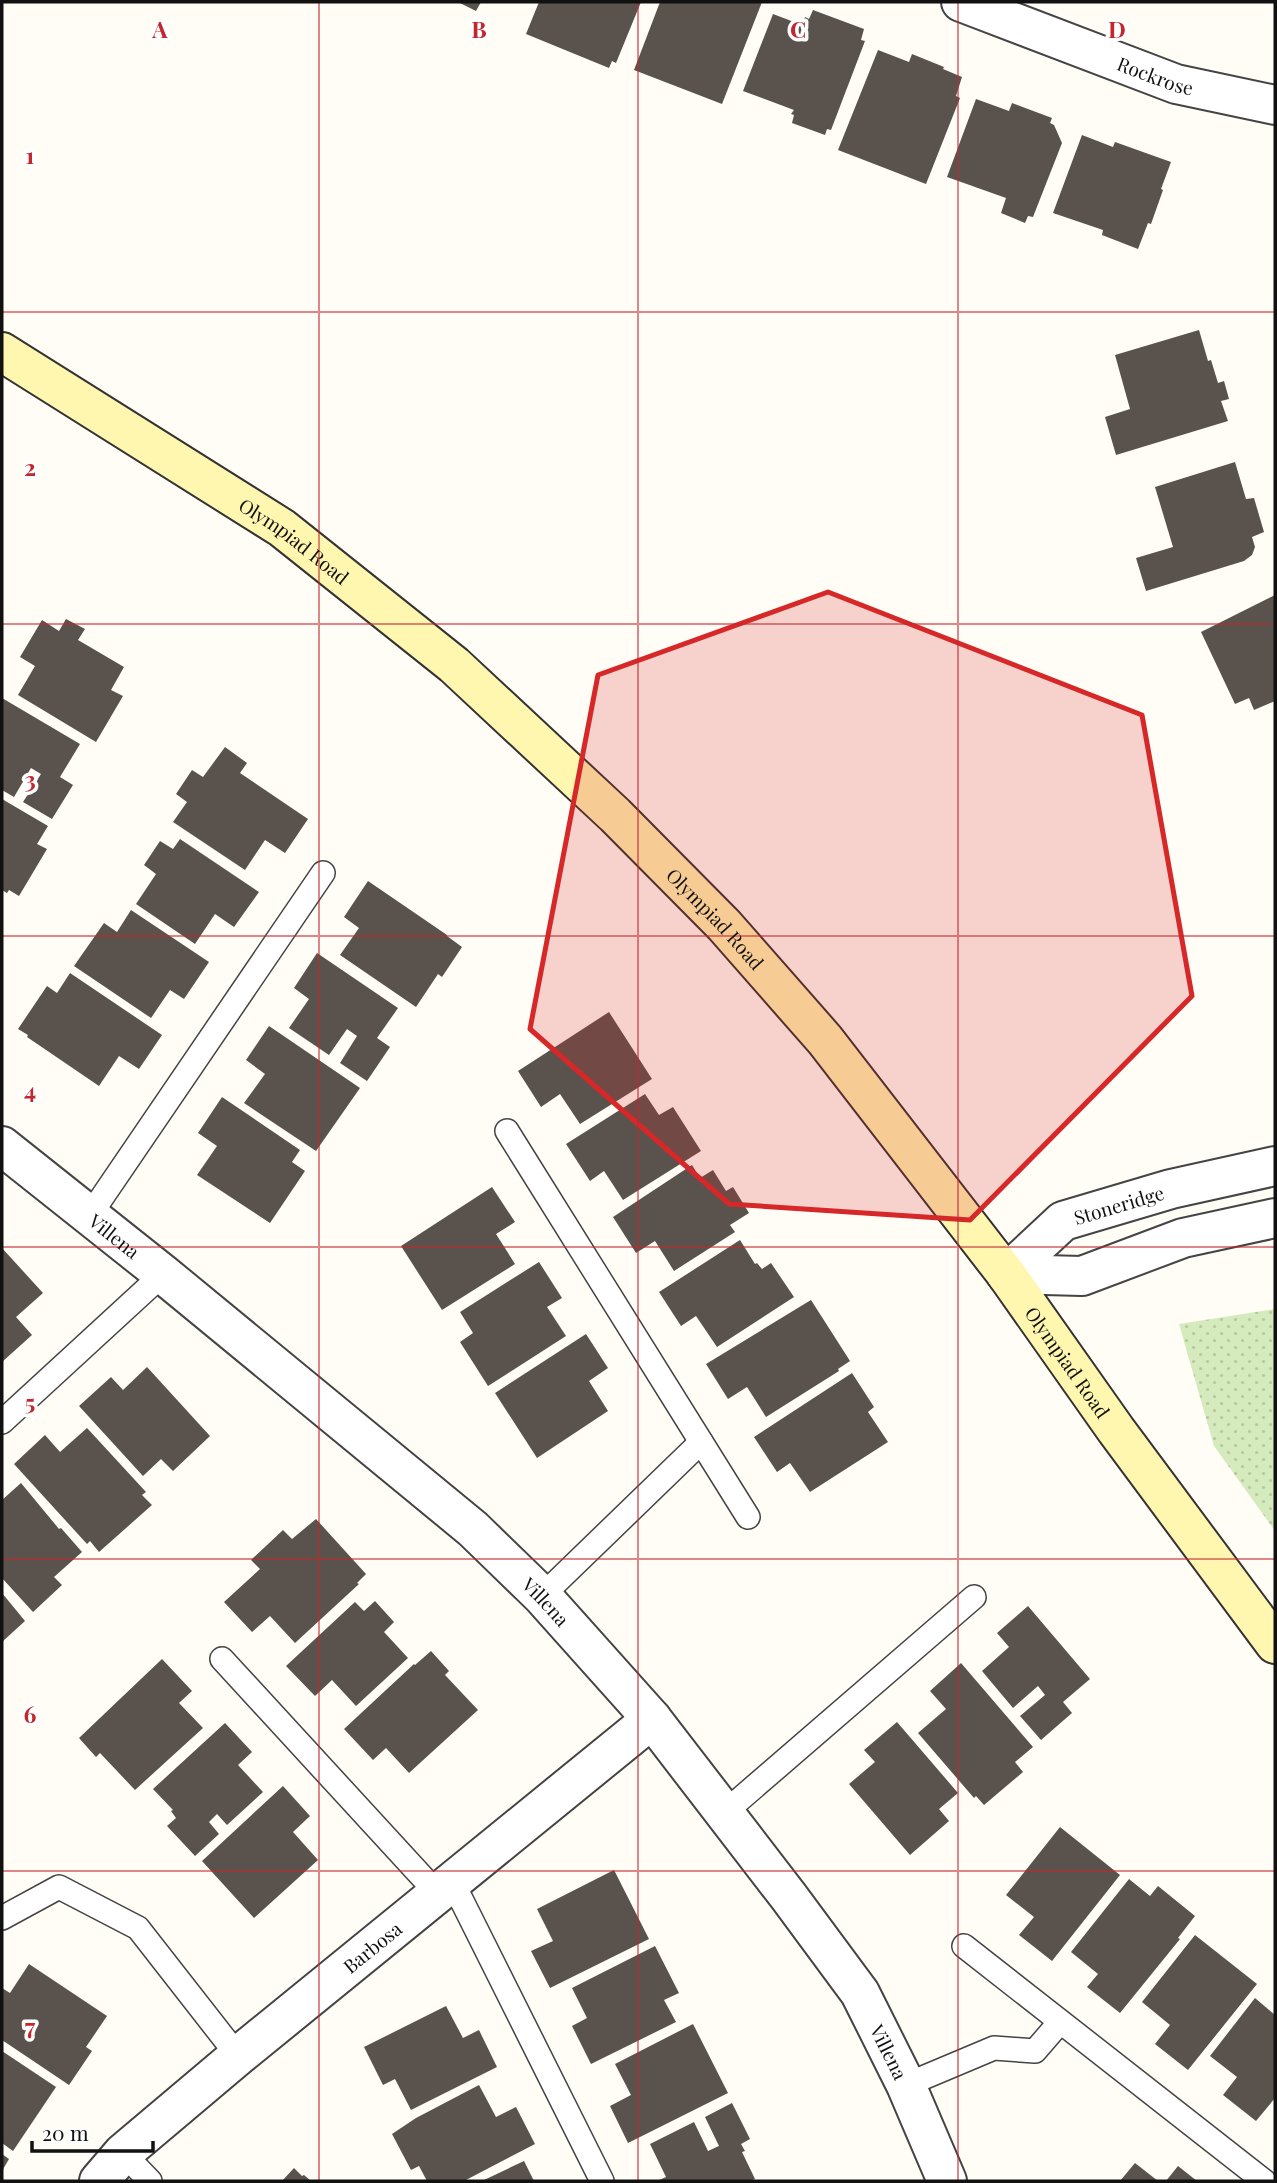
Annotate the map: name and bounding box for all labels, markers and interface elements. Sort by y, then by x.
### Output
text: A [151,13,168,44]
text: B [471,13,487,44]
text: C [790,13,806,44]
text: D [1108,13,1126,44]
street label: Rockrose [1114,50,1196,100]
text: 1 [26,139,35,170]
text: 2 [24,451,36,482]
street label: Olympiad Road [234,491,355,590]
text: 3 [24,763,36,794]
street label: Olympiad Road [661,862,770,975]
text: 4 [24,1074,36,1105]
street label: Stoneridge [1071,1179,1167,1230]
street label: Villena [83,1207,146,1264]
street label: Olympiad Road [1020,1301,1116,1423]
text: 5 [25,1386,35,1417]
street label: Villena [516,1570,576,1632]
text: 6 [24,1698,37,1729]
street label: Barbosa [337,1915,407,1979]
text: 7 [25,2010,36,2041]
street label: Villena [864,2019,914,2084]
scale bar [32,2110,152,2154]
text: 20 m [42,2118,89,2146]

